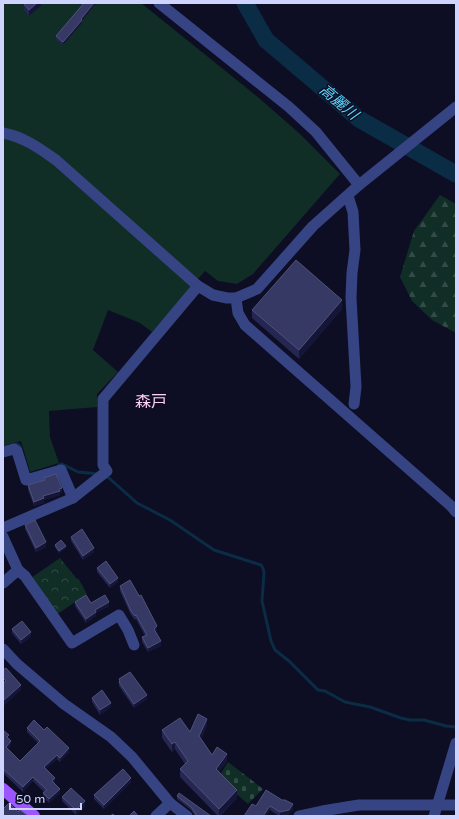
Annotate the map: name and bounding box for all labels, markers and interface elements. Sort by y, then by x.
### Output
water label: 高麗川 [316,81,364,125]
district label: 森戸 [135,392,167,412]
scale bar [10,785,81,811]
text: 50 m [16,792,45,806]

